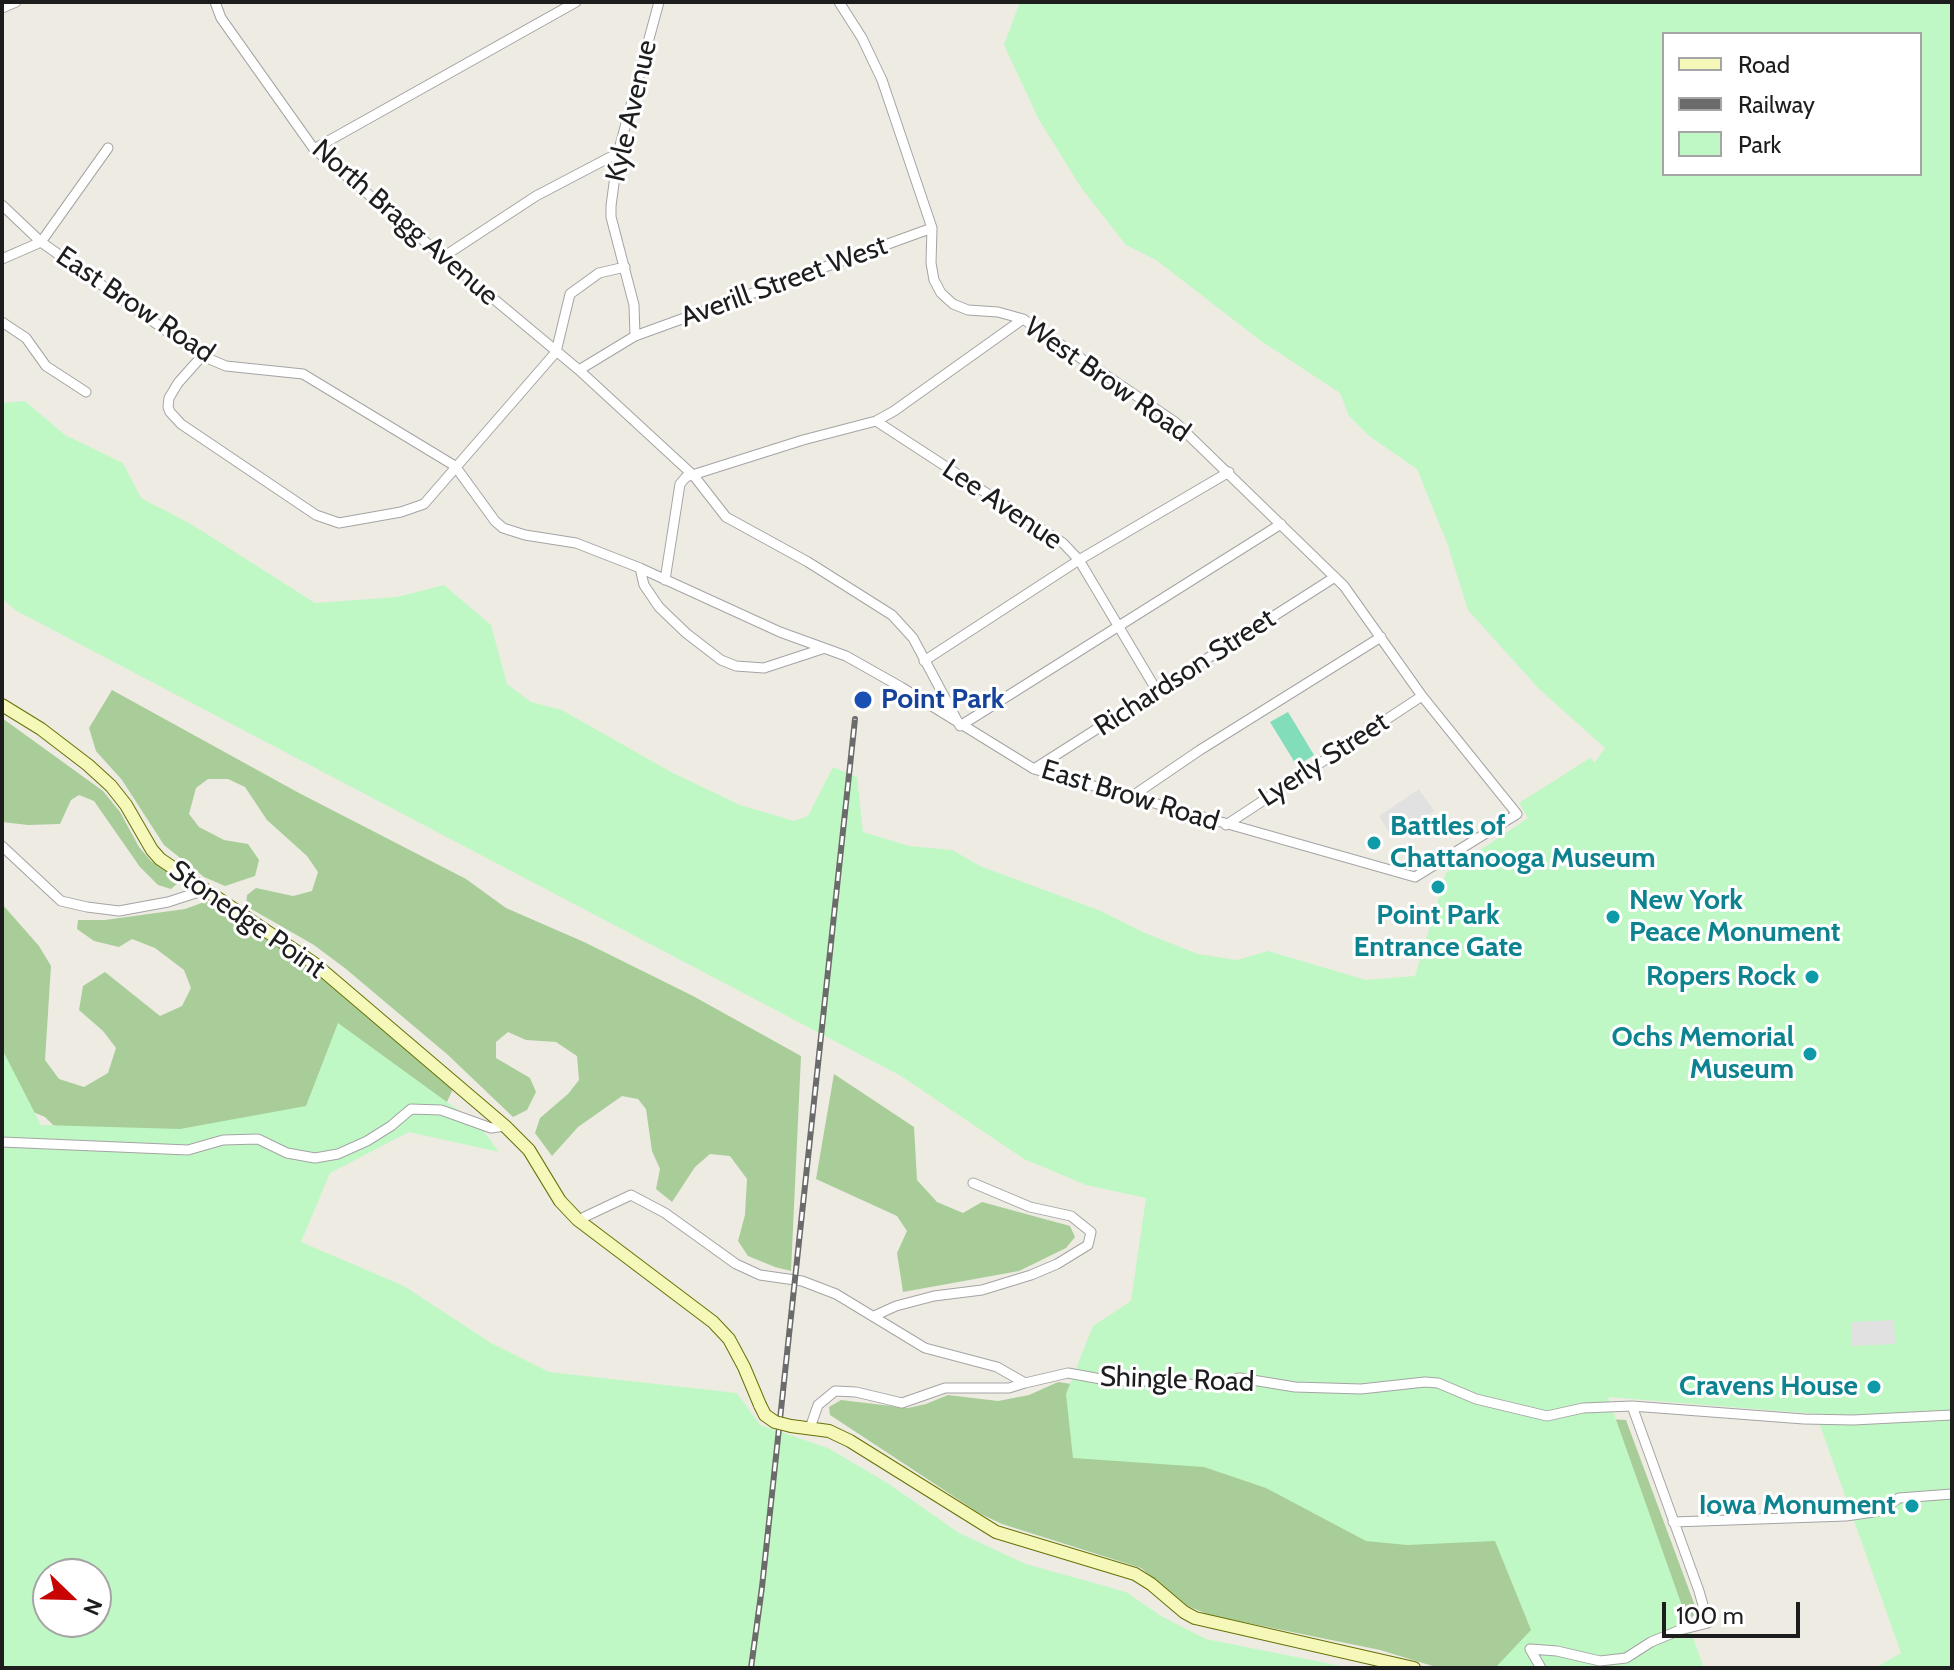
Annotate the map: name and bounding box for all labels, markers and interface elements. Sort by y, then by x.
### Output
legend [1662,32,1922,176]
street label: Kyle Avenue [599,37,665,185]
text: Road [1738,50,1790,79]
text: Railway [1738,90,1815,119]
text: Park [1738,130,1781,159]
street label: North Bragg Avenue [305,133,505,313]
street label: Averill Street West [676,229,892,335]
street label: East Brow Road [49,240,221,370]
street label: West Brow Road [1018,310,1196,450]
street label: Lee Avenue [936,453,1068,557]
street label: Richardson Street [1088,602,1282,744]
place label: Point Park [881,683,1004,717]
marker: Point Park [852,689,874,711]
street label: Lyerly Street [1253,706,1395,814]
street label: East Brow Road [1037,753,1223,839]
place label: Battles of Chattanooga Museum [1390,810,1656,876]
marker: Battles of Chattanooga Museum [1365,834,1383,852]
street label: Stonedge Point [163,854,331,986]
marker: Point Park Entrance Gate [1429,878,1447,896]
place label: New York Peace Monument [1629,884,1840,950]
place label: Point Park Entrance Gate [1354,899,1522,965]
marker: New York Peace Monument [1604,908,1622,926]
place label: Ropers Rock [1646,960,1796,994]
marker: Ropers Rock [1803,968,1821,986]
place label: Ochs Memorial Museum [1612,1021,1794,1087]
marker: Ochs Memorial Museum [1801,1045,1819,1063]
street label: Shingle Road [1099,1361,1255,1399]
place label: Cravens House [1679,1370,1858,1404]
marker: Cravens House [1865,1378,1883,1396]
place label: Iowa Monument [1699,1489,1896,1523]
marker: Iowa Monument [1903,1497,1921,1515]
north arrow [32,1558,112,1638]
scale bar [1666,1586,1804,1636]
text: N [77,1594,108,1619]
text: 100 m [1676,1601,1744,1630]

